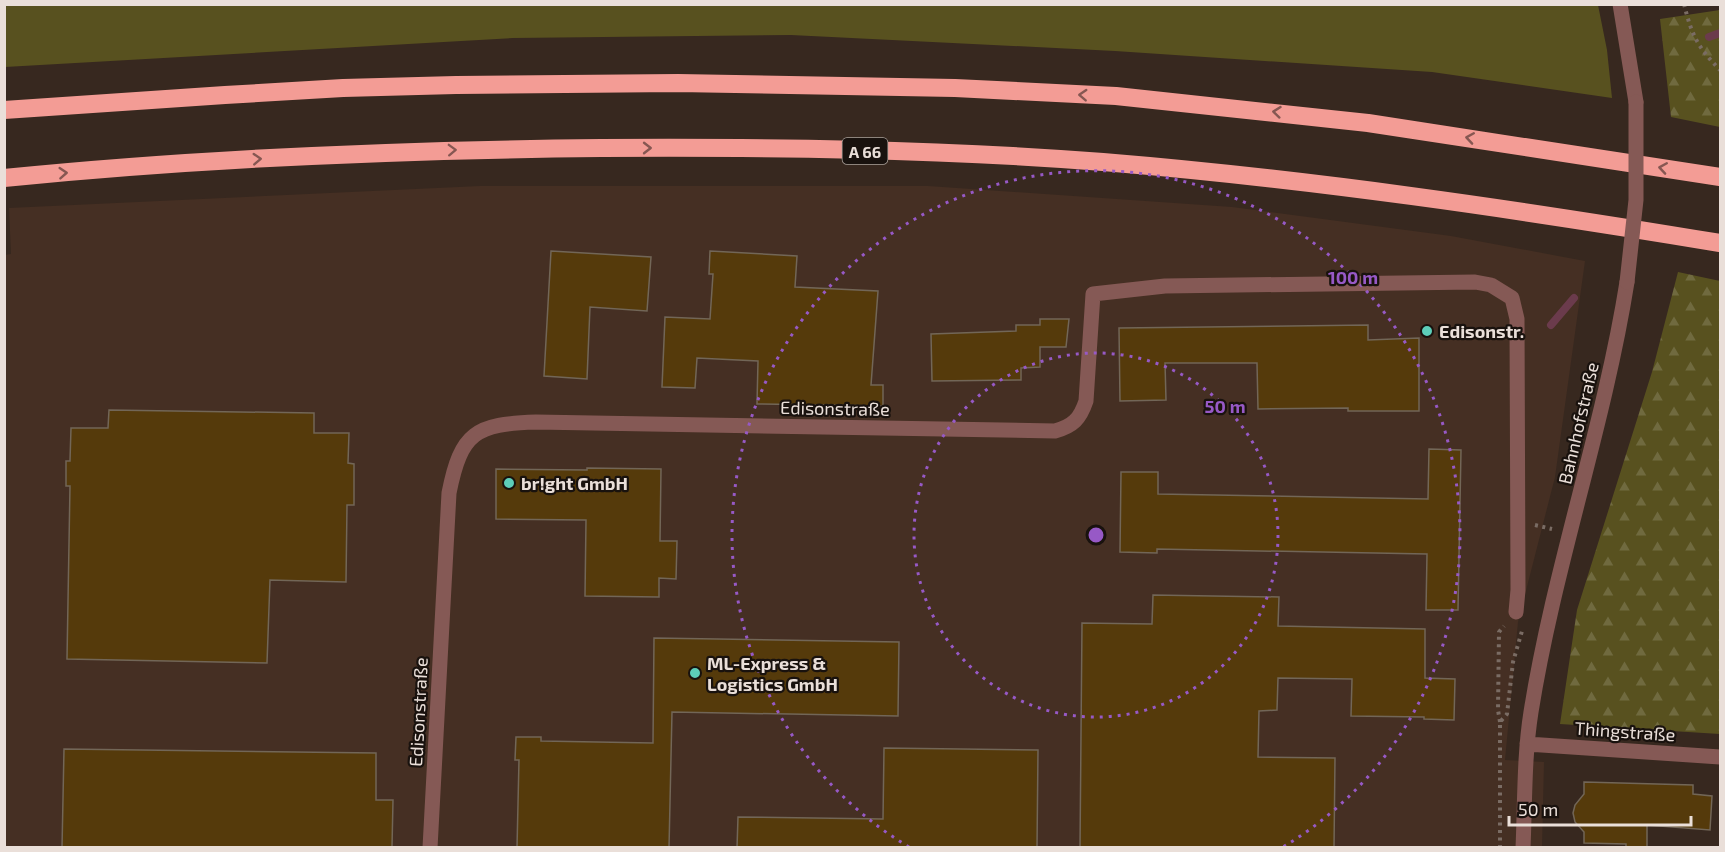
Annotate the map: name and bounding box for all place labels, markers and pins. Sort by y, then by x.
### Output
place label: Edisonstr. [1439,320,1524,342]
marker: Edisonstr. [1420,324,1434,338]
place label: br!ght GmbH [521,472,628,494]
marker: br!ght GmbH [502,476,516,490]
centre of rings [1086,525,1106,545]
place label: ML-Express & Logistics GmbH [707,652,838,695]
marker: ML-Express & Logistics GmbH [688,666,702,680]

